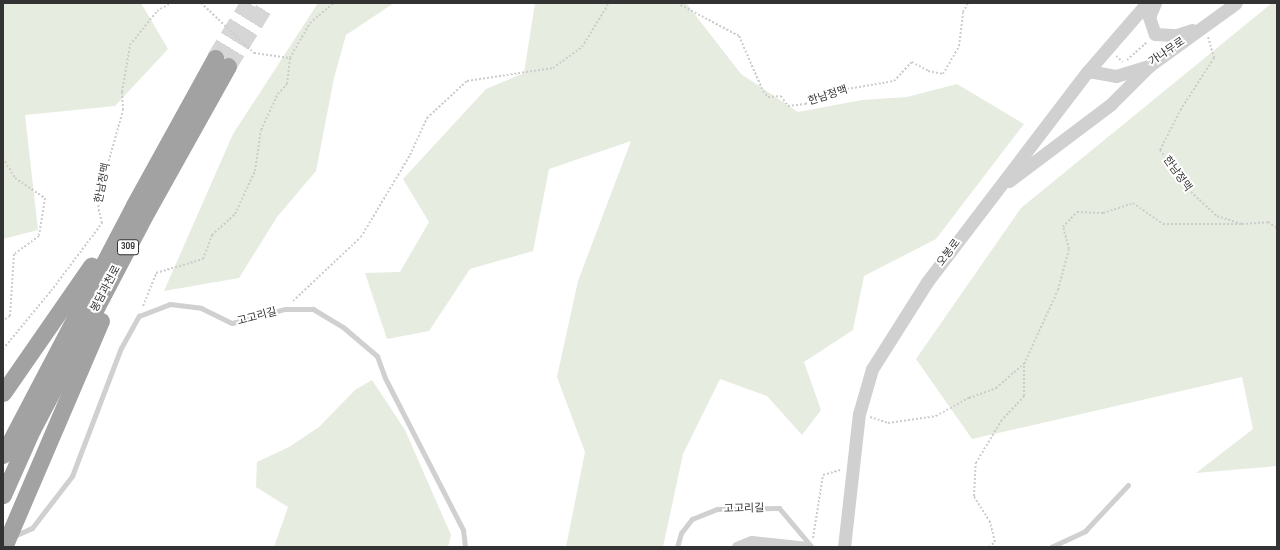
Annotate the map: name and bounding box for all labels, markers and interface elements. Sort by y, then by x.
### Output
street label: 가나무로 [1147,35,1187,69]
street label: 한남정맥 [807,83,849,109]
street label: 한남정맥 [1160,154,1194,194]
street label: 한남정맥 [93,162,113,204]
street label: 오봉로 [935,237,963,269]
road number: 309 [117,239,139,255]
street label: 봉담과천로 [88,264,124,314]
street label: 고고리길 [236,305,278,329]
street label: 고고리길 [724,502,764,516]

